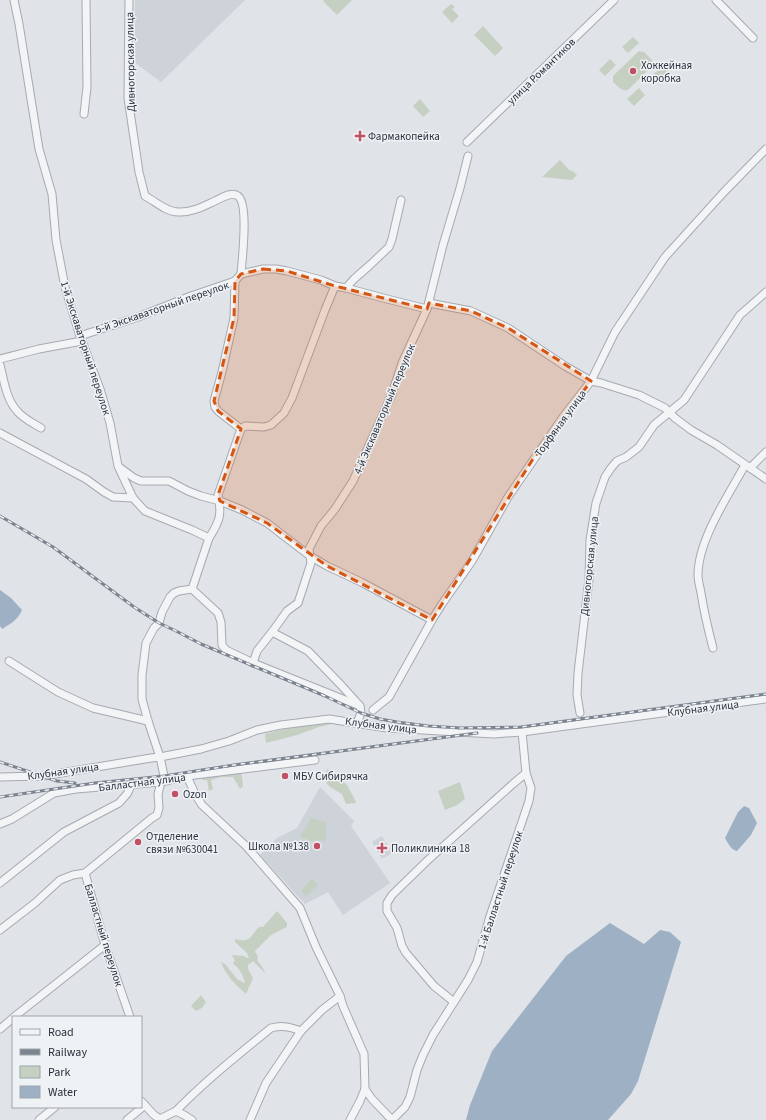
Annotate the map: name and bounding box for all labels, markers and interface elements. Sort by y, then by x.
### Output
street label: Дивногорская улица [122,12,139,112]
street label: улица Романтиков [504,35,579,108]
place label: Хоккейная коробка [641,58,692,86]
marker: Хоккейная коробка [628,66,638,76]
place label: Фармакопейка [368,129,440,144]
marker: Фармакопейка [355,131,365,141]
street label: 5-й Экскаваторный переулок [93,277,231,337]
street label: 1-й Экскаваторный переулок [57,279,114,418]
street label: 4-й Экскаваторный переулок [350,341,419,477]
street label: Торфяная улица [531,387,590,460]
street label: Дивногорская улица [577,516,602,616]
street label: Клубная улица [666,697,740,720]
street label: Клубная улица [344,714,418,737]
street label: Клубная улица [26,759,100,784]
place label: МБУ Сибирячка [293,769,368,784]
street label: Балластная улица [98,770,186,795]
marker: МБУ Сибирячка [280,771,290,781]
place label: Ozon [183,787,207,802]
marker: Ozon [170,789,180,799]
street label: 1-й Балластный переулок [474,828,527,951]
place label: Отделение связи №630041 [146,829,218,857]
marker: Отделение связи №630041 [133,837,143,847]
place label: Школа №138 [248,839,310,854]
marker: Школа №138 [312,841,322,851]
place label: Поликлиника 18 [391,841,471,856]
marker: Поликлиника 18 [376,842,388,854]
street label: Балластный переулок [81,882,126,989]
legend [12,1016,142,1108]
text: Road [48,1024,74,1041]
text: Railway [48,1044,87,1061]
text: Park [48,1064,70,1081]
text: Water [48,1084,78,1101]

